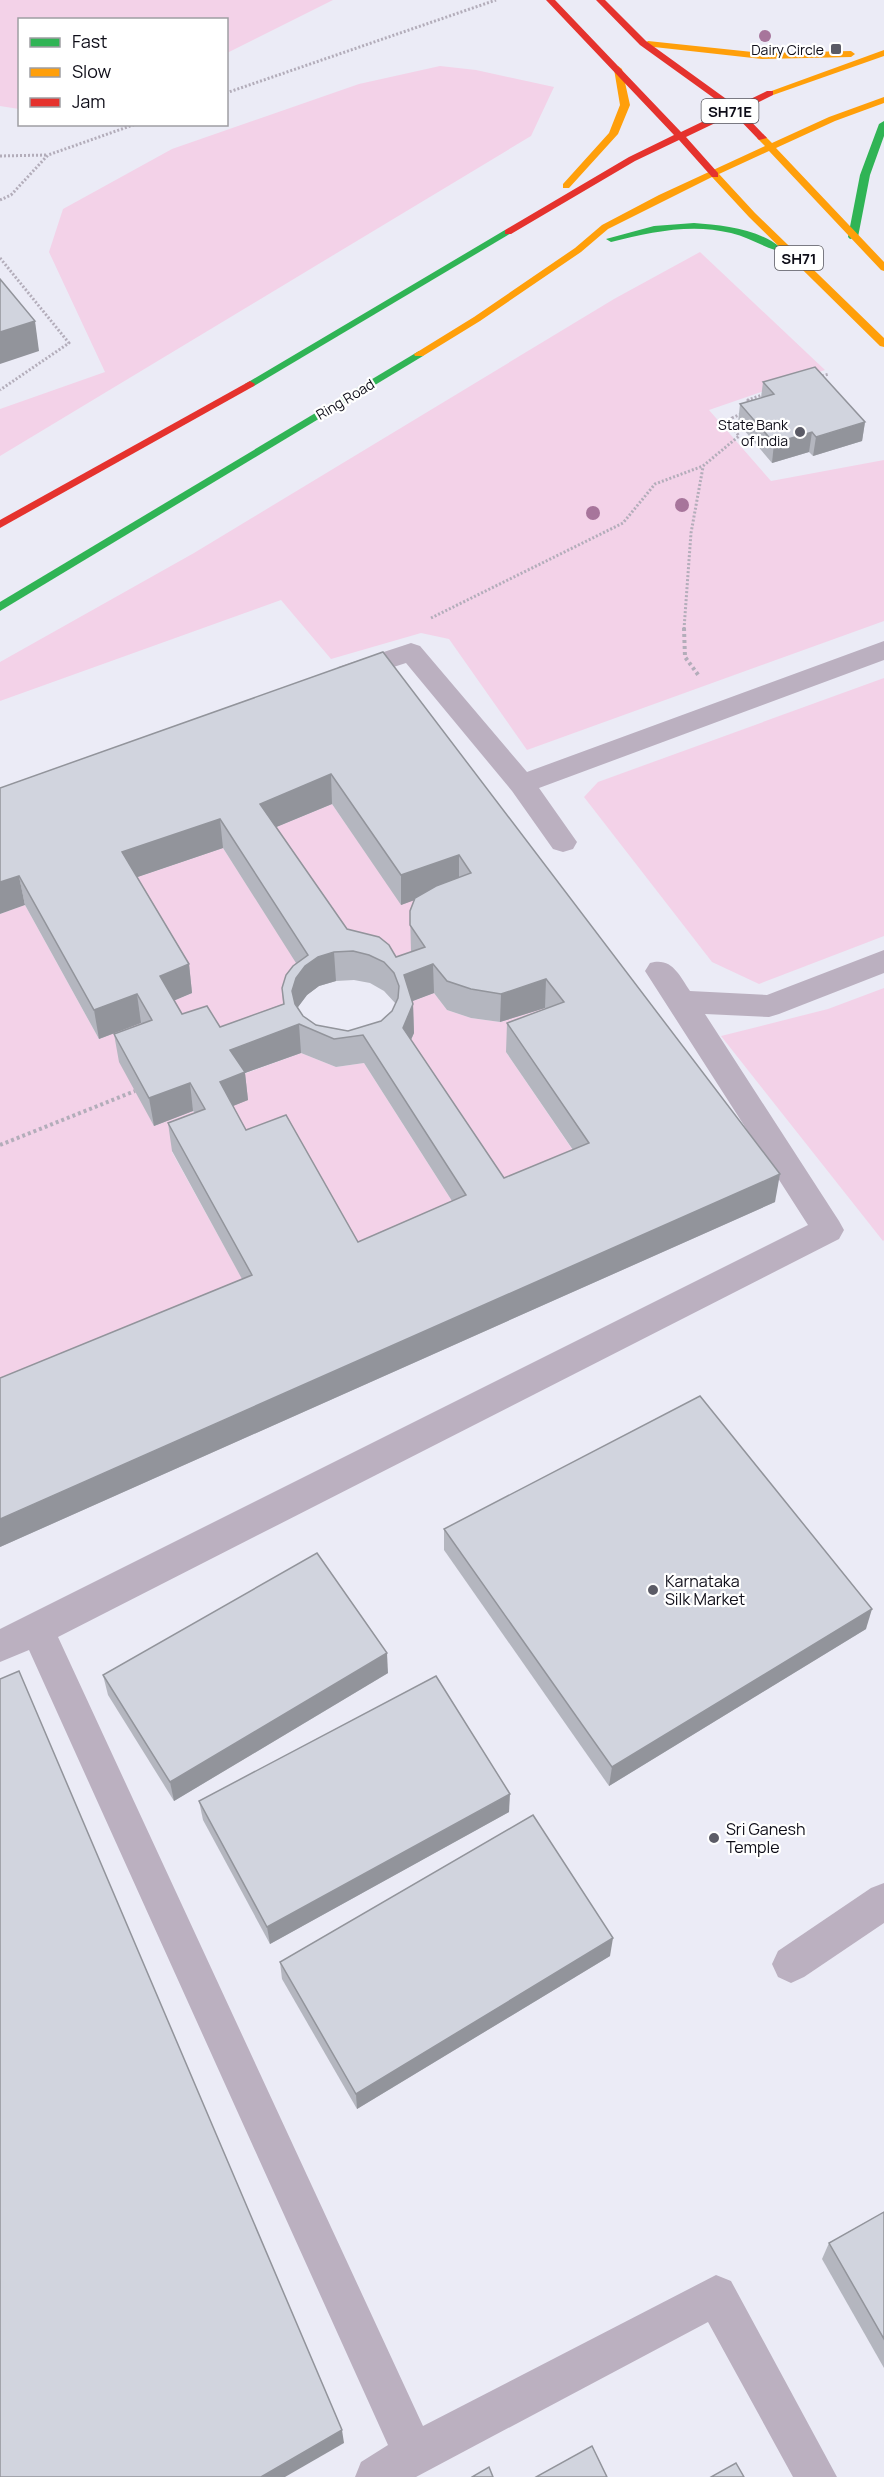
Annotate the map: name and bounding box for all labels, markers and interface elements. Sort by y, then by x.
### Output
legend [18,18,228,126]
text: Fast [72,29,107,53]
place label: Dairy Circle [751,40,824,59]
marker: Dairy Circle [829,42,843,56]
text: Slow [72,59,112,83]
text: Jam [72,89,106,113]
road number: SH71E [702,99,758,123]
road number: SH71 [775,246,823,270]
street label: Ring Road [312,374,378,424]
place label: State Bank of India [718,415,789,450]
marker: State Bank of India [793,425,807,439]
place label: Karnataka Silk Market [665,1570,745,1610]
marker: Karnataka Silk Market [646,1583,660,1597]
place label: Sri Ganesh Temple [726,1818,805,1858]
marker: Sri Ganesh Temple [707,1831,721,1845]

